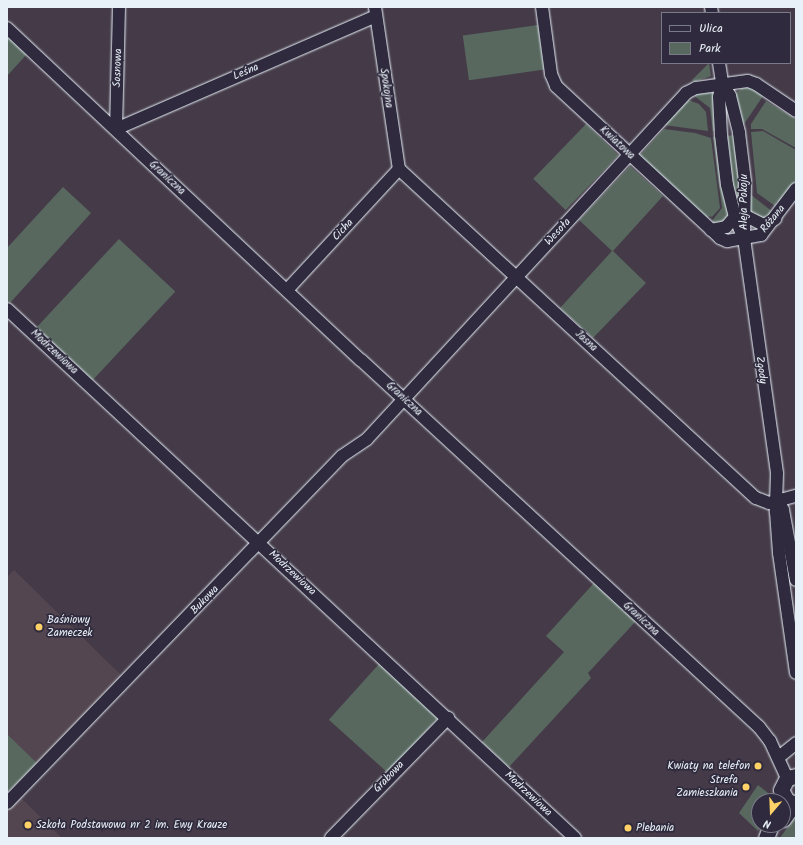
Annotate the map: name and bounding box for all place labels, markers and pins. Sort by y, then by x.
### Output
place label: Baśniowy Zameczek [47,614,93,640]
marker: Baśniowy Zameczek [34,622,44,632]
place label: Kwiaty na telefon [667,759,750,773]
marker: Kwiaty na telefon [753,761,763,771]
place label: Strefa Zamieszkania [676,774,738,800]
marker: Strefa Zamieszkania [741,782,751,792]
place label: Szkoła Podstawowa nr 2 im. Ewy Krauze [36,818,227,832]
marker: Szkoła Podstawowa nr 2 im. Ewy Krauze [23,820,33,830]
place label: Plebania [636,821,674,835]
marker: Plebania [623,823,633,833]

